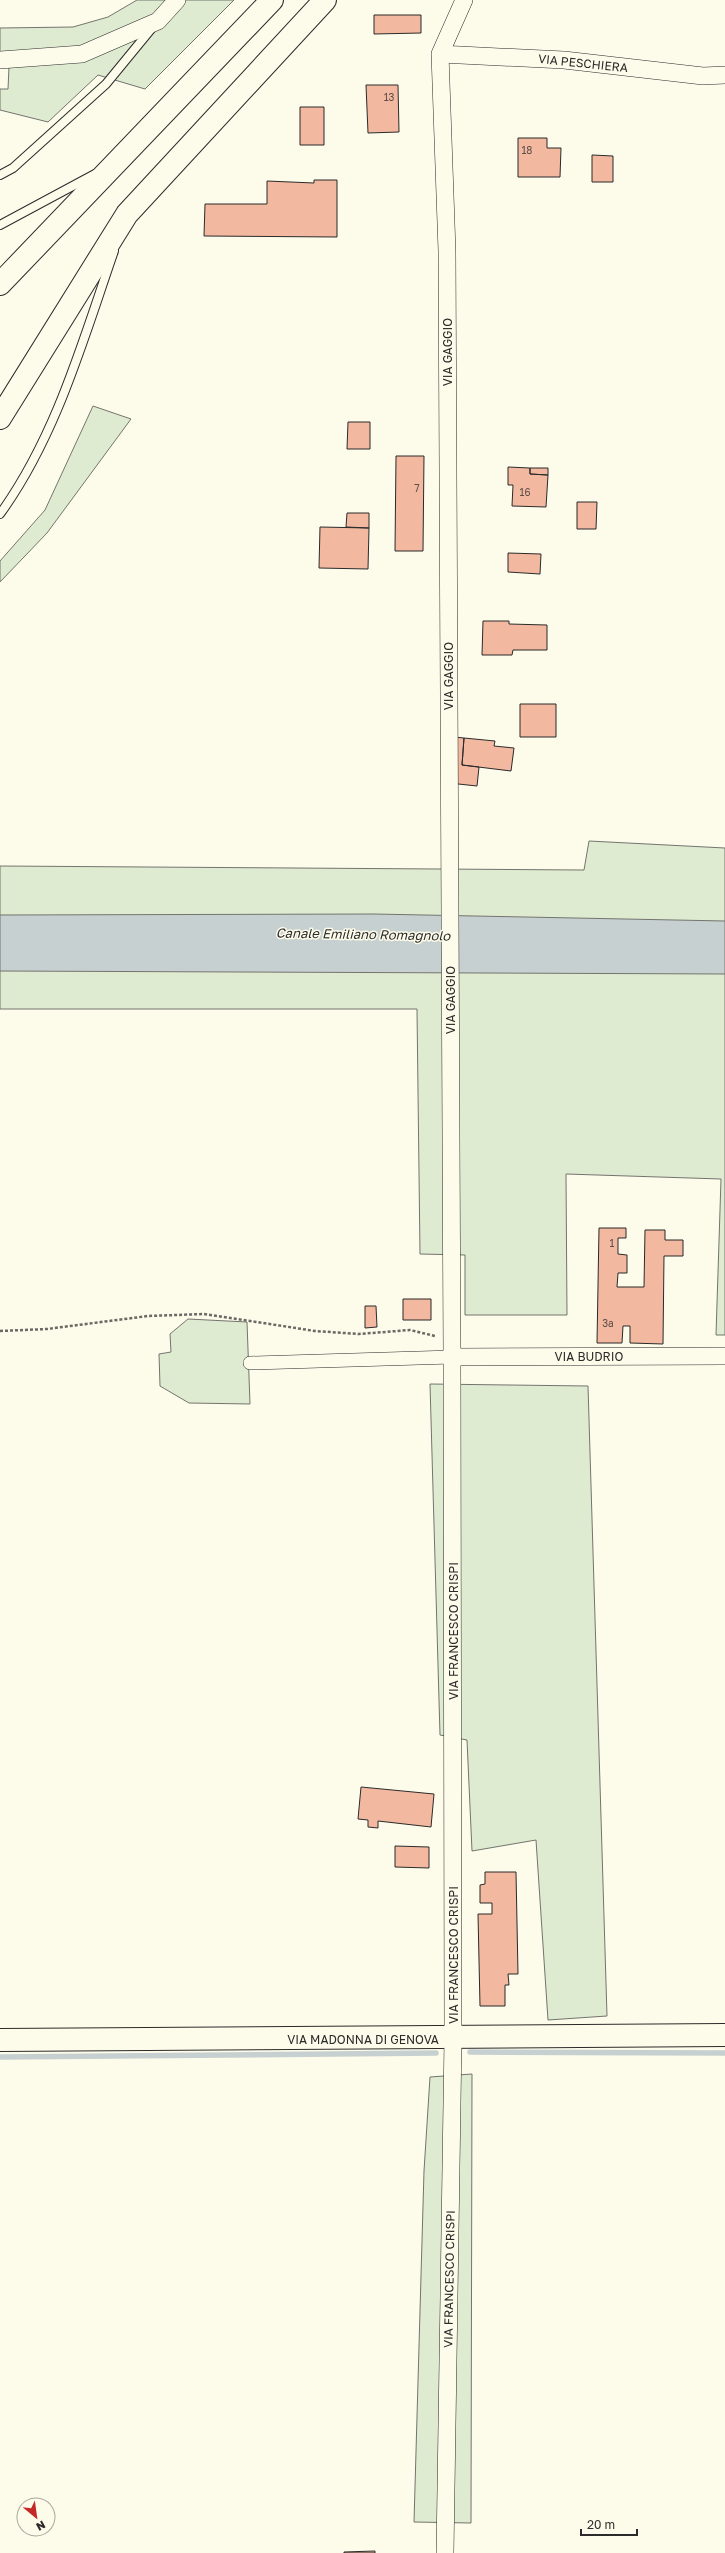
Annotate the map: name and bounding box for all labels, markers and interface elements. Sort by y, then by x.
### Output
street label: VIA PESCHIERA [537,51,629,75]
house number: 13 [384,91,394,103]
house number: 18 [522,144,532,156]
street label: VIA GAGGIO [440,318,455,386]
house number: 7 [414,482,420,494]
house number: 16 [520,486,530,498]
street label: VIA GAGGIO [441,642,456,710]
water label: Canale Emiliano Romagnolo [276,924,451,944]
street label: VIA GAGGIO [443,966,458,1034]
house number: 1 [610,1237,615,1249]
house number: 3a [602,1317,614,1329]
street label: VIA BUDRIO [555,1349,624,1364]
street label: VIA FRANCESCO CRISPI [446,1562,461,1700]
street label: VIA FRANCESCO CRISPI [446,1886,461,2024]
street label: VIA MADONNA DI GENOVA [287,2032,439,2047]
street label: VIA FRANCESCO CRISPI [440,2210,458,2348]
north arrow [16,2497,56,2537]
scale bar [581,2511,637,2537]
text: 20 m [587,2517,615,2532]
text: N [34,2518,48,2534]

